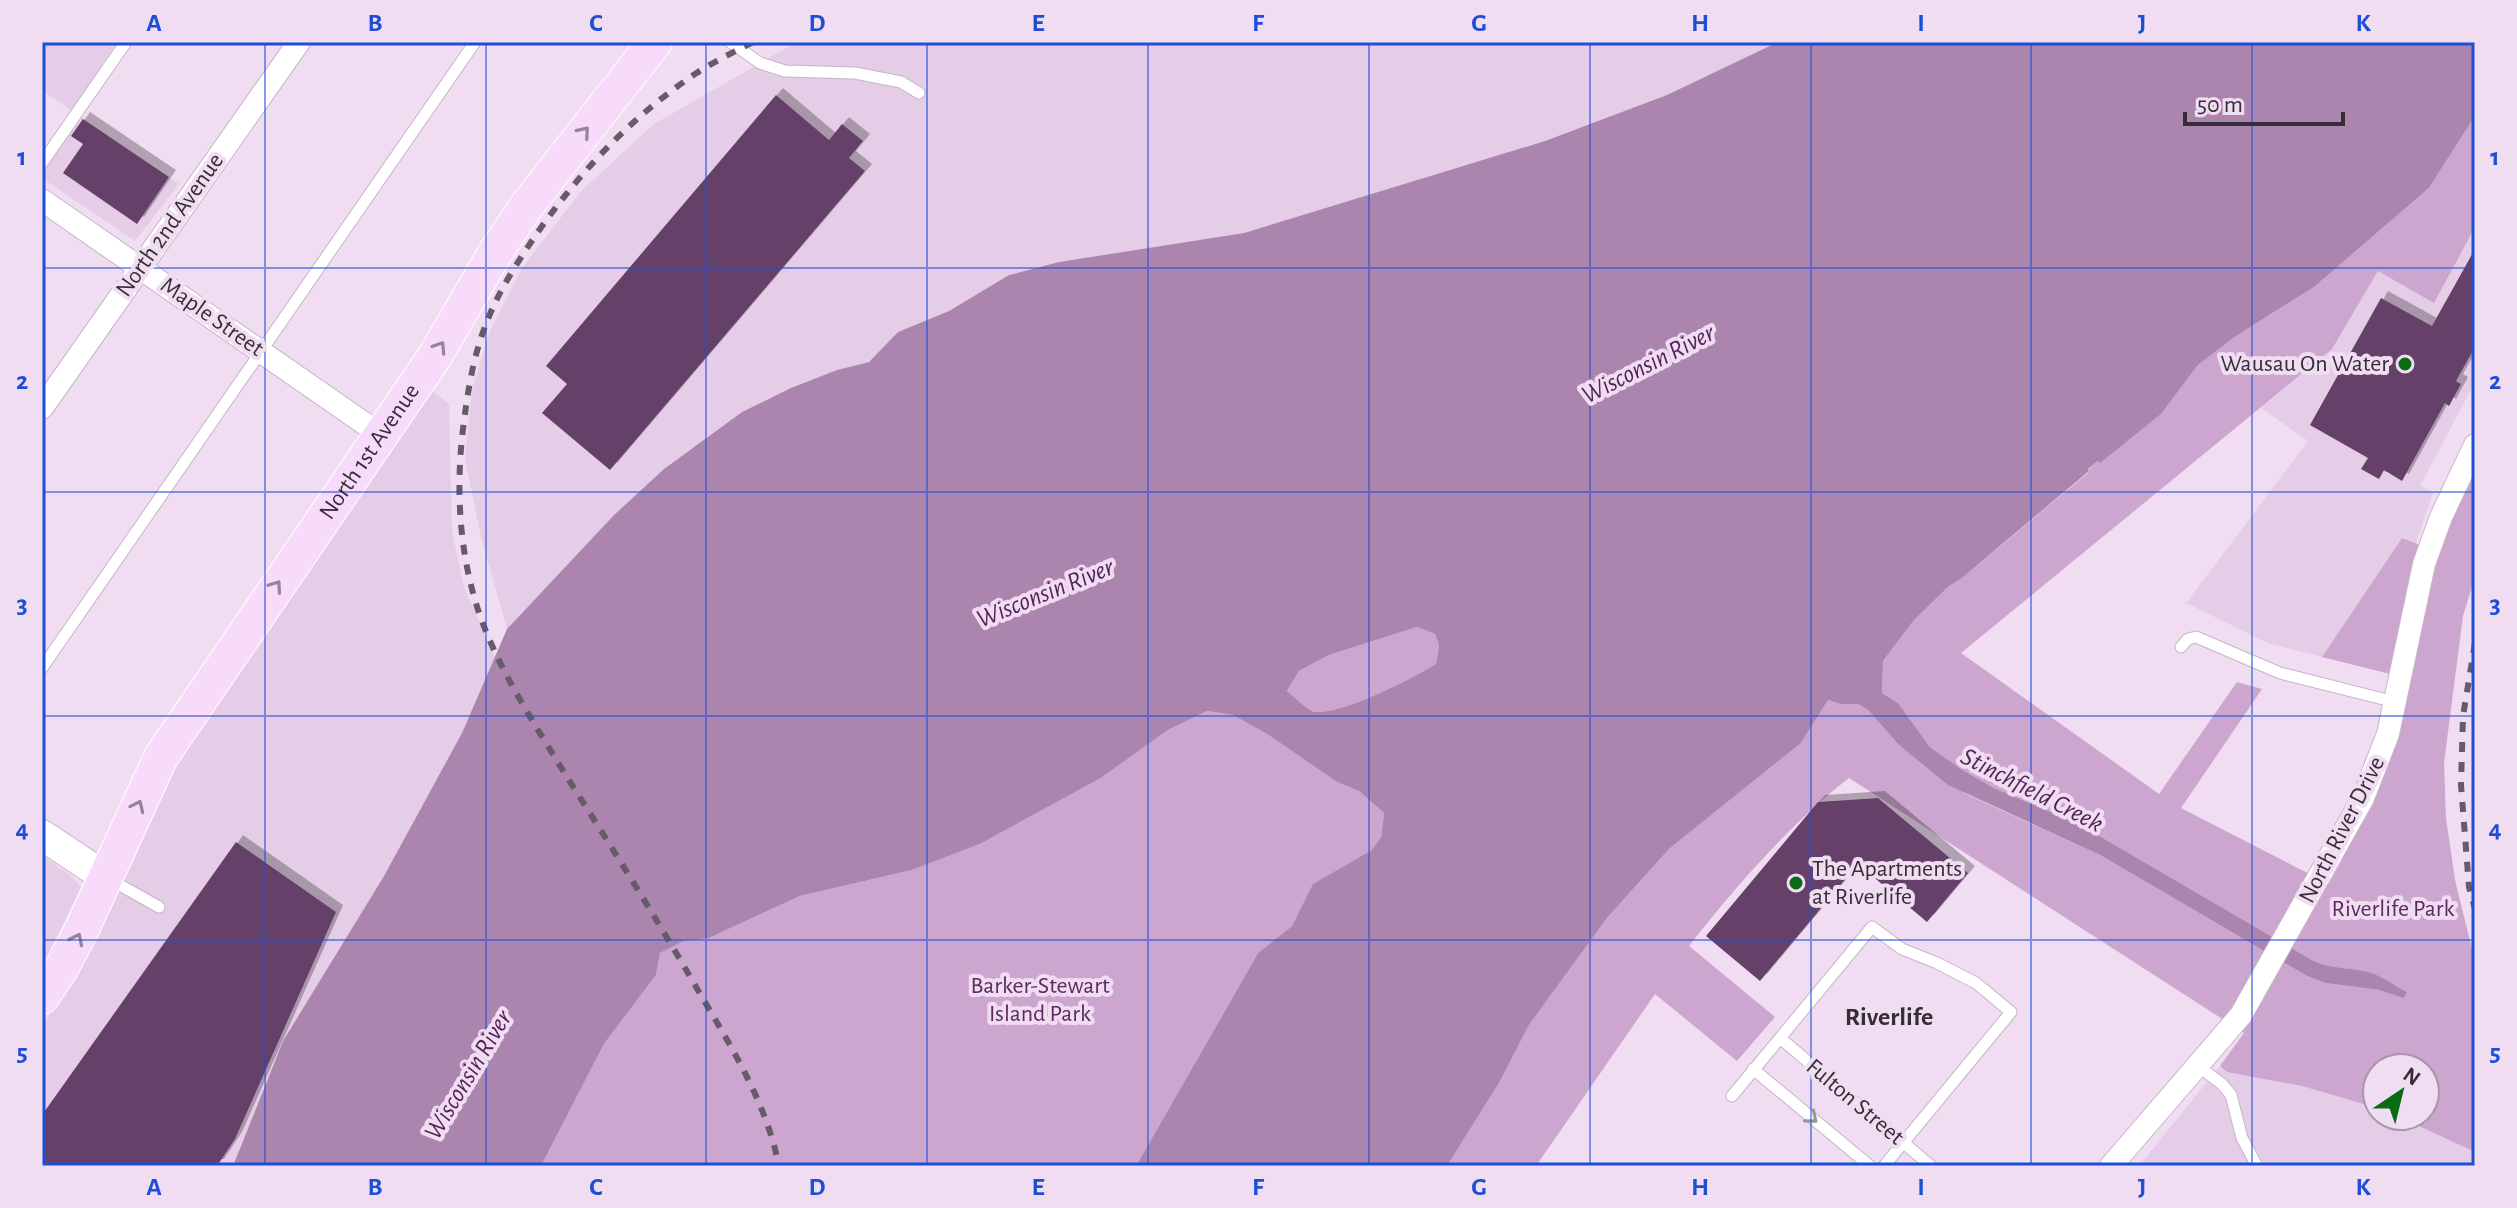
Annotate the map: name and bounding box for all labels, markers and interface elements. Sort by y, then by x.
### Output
text: A [146,10,162,36]
text: B [367,10,383,36]
text: C [589,10,603,36]
text: D [808,10,826,36]
text: E [1031,10,1045,36]
text: F [1252,10,1265,36]
text: G [1471,10,1487,36]
text: H [1691,10,1709,36]
text: I [1917,10,1925,36]
text: J [2138,10,2146,36]
text: K [2355,10,2371,36]
scale bar [2185,76,2343,126]
text: 50 m [2197,93,2243,117]
one-way arrow [574,126,589,141]
text: 1 [17,144,27,170]
text: 1 [2490,144,2500,170]
street label: North 2nd Avenue [112,149,228,301]
street label: Maple Street [156,273,268,361]
water label: Wisconsin River [1577,319,1720,409]
one-way arrow [431,342,446,356]
place label: Wausau On Water [2220,352,2389,376]
marker: Wausau On Water [2396,355,2414,373]
text: 2 [16,368,28,394]
text: 2 [2489,368,2501,394]
street label: North 1st Avenue [315,380,424,524]
water label: Wisconsin River [973,553,1119,632]
one-way arrow [266,581,280,595]
text: 3 [16,592,28,618]
text: 3 [2489,592,2501,618]
water label: Stinchfield Creek [1957,743,2107,837]
street label: North River Drive [2295,753,2389,907]
one-way arrow [128,800,143,815]
text: 4 [15,816,29,842]
text: 4 [2488,816,2502,842]
place label: The Apartments at Riverlife [1812,857,1962,909]
marker: The Apartments at Riverlife [1787,874,1805,892]
park label: Riverlife Park [2332,897,2454,921]
one-way arrow [67,932,82,947]
park label: Barker-Stewart Island Park [970,974,1110,1026]
district label: Riverlife [1845,1004,1933,1030]
water label: Wisconsin River [419,1005,517,1144]
text: 5 [16,1040,28,1066]
text: 5 [2489,1040,2501,1066]
north arrow [2361,1052,2441,1132]
street label: Fulton Street [1802,1055,1909,1150]
text: N [2399,1063,2424,1090]
one-way arrow [1802,1108,1817,1123]
text: A [146,1174,162,1200]
text: B [367,1174,383,1200]
text: C [589,1174,603,1200]
text: D [808,1174,826,1200]
text: E [1031,1174,1045,1200]
text: F [1252,1174,1265,1200]
text: G [1471,1174,1487,1200]
text: H [1691,1174,1709,1200]
text: I [1917,1174,1925,1200]
text: J [2138,1174,2146,1200]
text: K [2355,1174,2371,1200]

